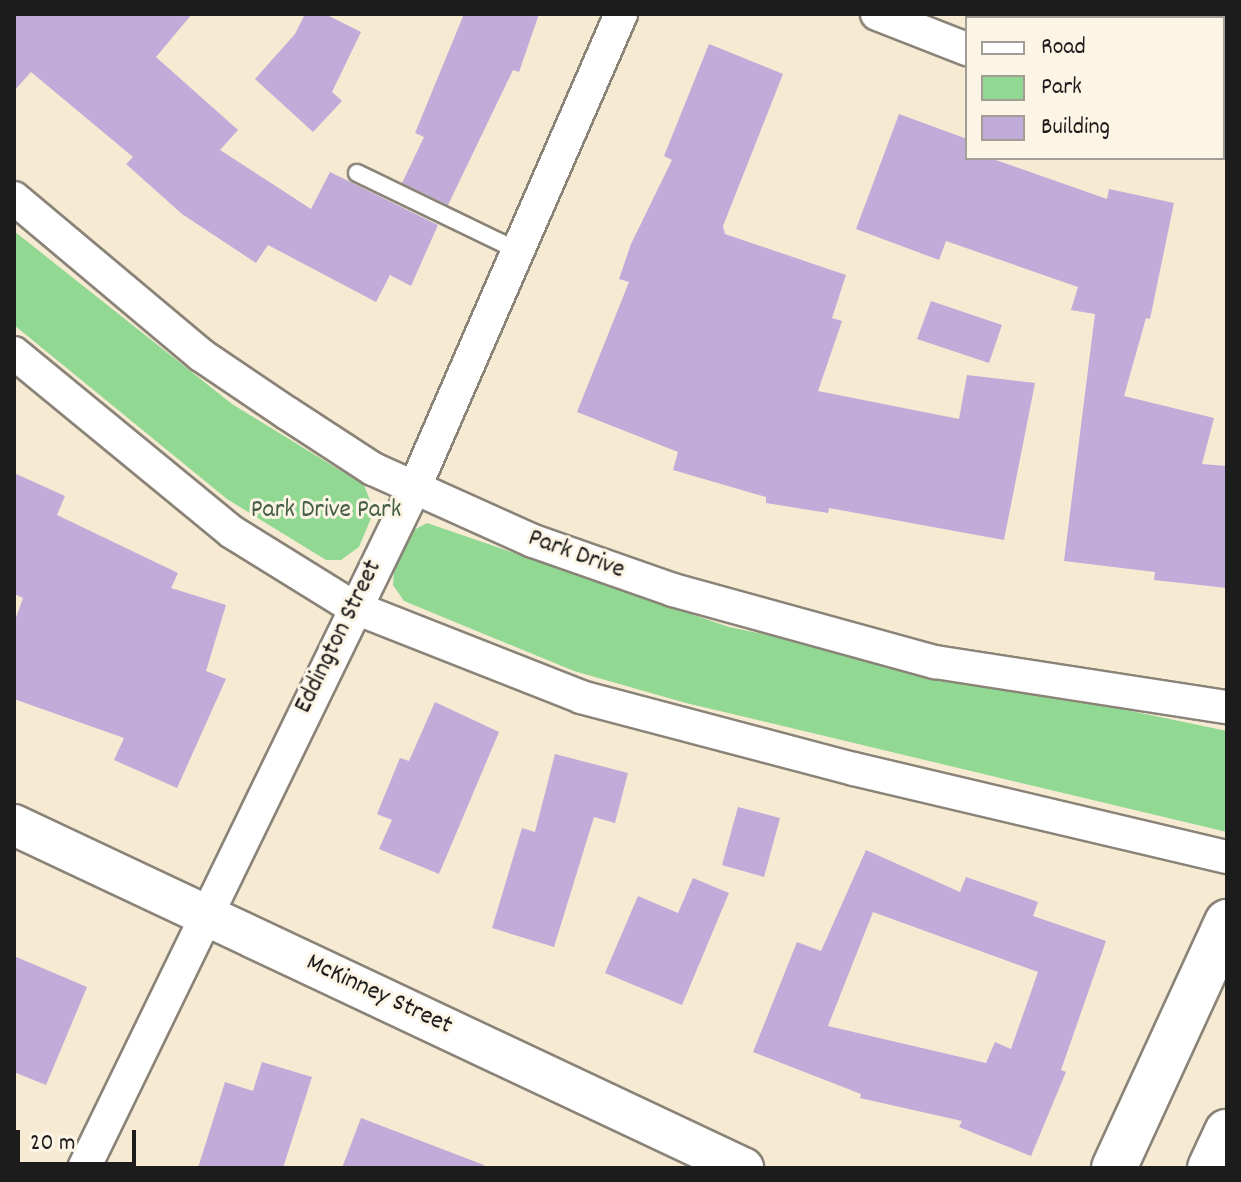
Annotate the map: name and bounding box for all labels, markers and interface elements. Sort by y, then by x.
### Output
legend [965,16,1225,160]
text: Road [1041,31,1086,65]
text: Park [1041,71,1082,105]
text: Building [1041,111,1110,145]
park label: Park Drive Park [251,495,401,527]
street label: Park Drive [524,523,628,587]
street label: Eddington Street [288,555,390,719]
street label: McKinney Street [301,948,457,1042]
scale bar [20,1114,140,1164]
text: 20 m [30,1127,76,1161]

